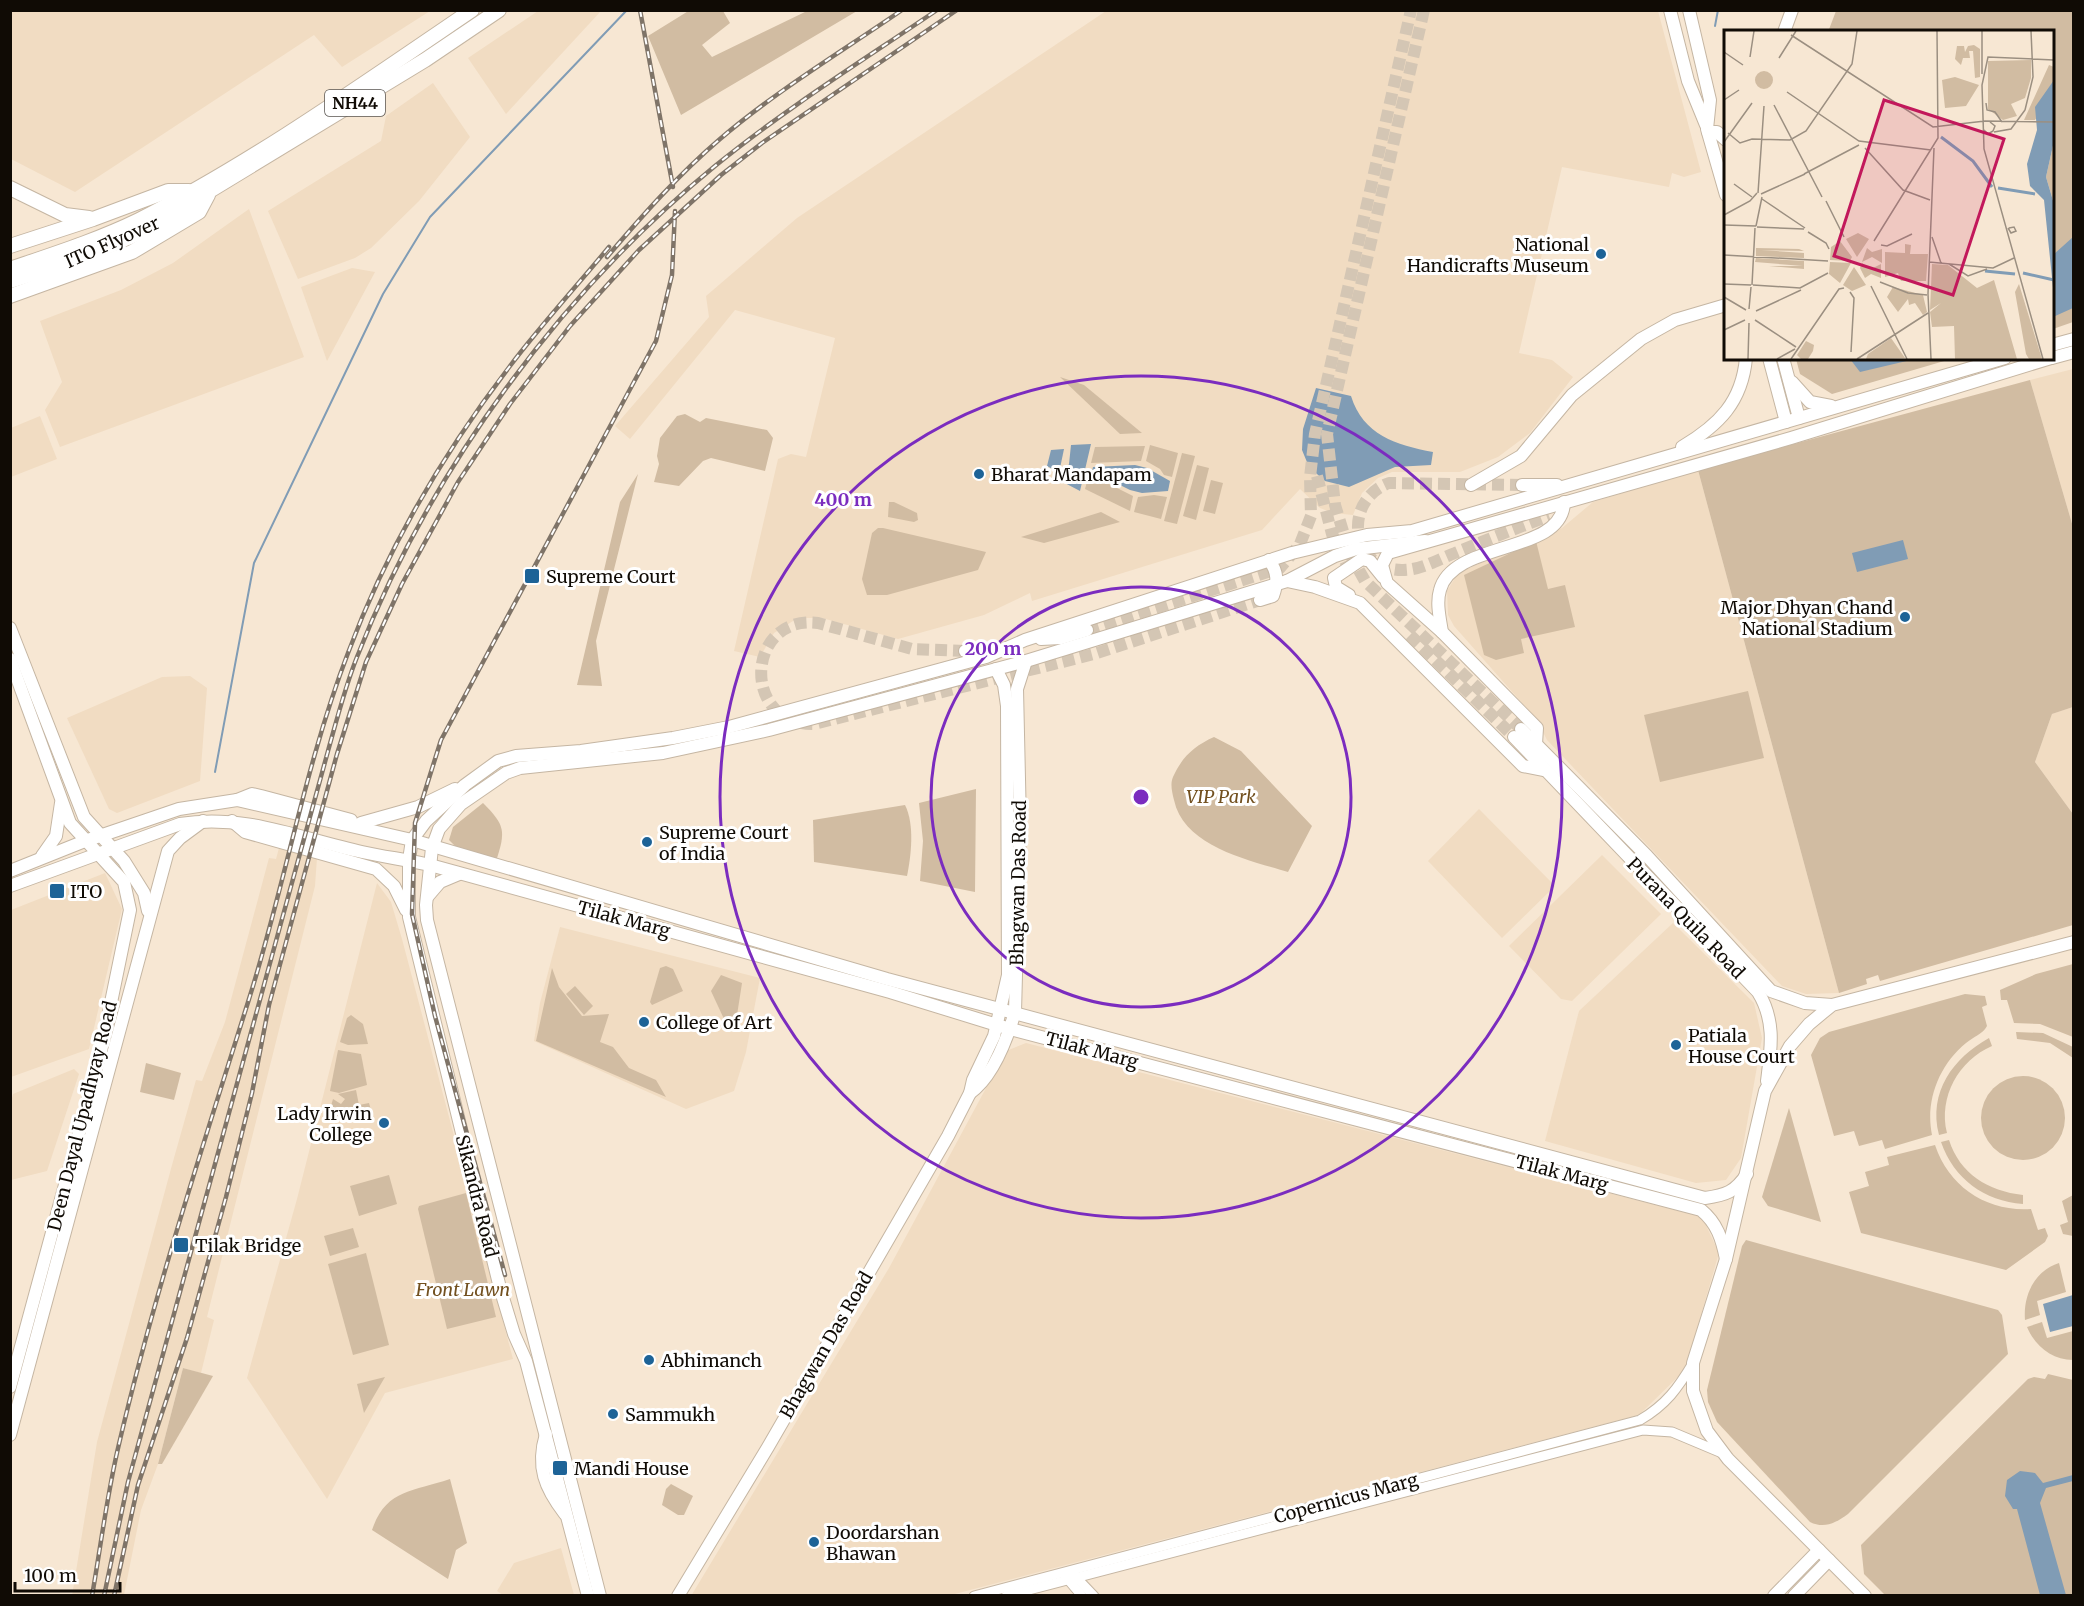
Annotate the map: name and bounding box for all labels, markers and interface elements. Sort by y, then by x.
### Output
inset map [1724,30,2054,360]
road number: NH44 [325,90,385,116]
street label: ITO Flyover [61,211,163,273]
place label: National Handicrafts Museum [1407,233,1589,277]
marker: National Handicrafts Museum [1594,247,1608,261]
place label: Bharat Mandapam [991,463,1152,486]
marker: Bharat Mandapam [972,467,986,481]
text: 400 m [814,488,872,511]
place label: Supreme Court [546,565,675,588]
marker: Supreme Court [523,567,541,585]
place label: Major Dhyan Chand National Stadium [1721,596,1893,640]
marker: Major Dhyan Chand National Stadium [1898,610,1912,624]
text: 200 m [965,637,1021,660]
park label: VIP Park [1186,785,1256,808]
centre of rings [1131,787,1151,807]
street label: Bhagwan Das Road [1005,800,1031,966]
place label: Supreme Court of India [659,821,788,865]
marker: Supreme Court of India [640,835,654,849]
street label: Purana Quila Road [1622,853,1750,984]
place label: ITO [70,880,102,903]
marker: ITO [48,882,66,900]
street label: Tilak Marg [575,896,673,942]
street label: Deen Dayal Upadhyay Road [42,998,122,1234]
place label: College of Art [656,1011,772,1034]
marker: College of Art [637,1015,651,1029]
place label: Patiala House Court [1688,1024,1795,1068]
street label: Tilak Marg [1043,1027,1141,1073]
marker: Patiala House Court [1669,1038,1683,1052]
place label: Lady Irwin College [277,1102,372,1146]
marker: Lady Irwin College [377,1116,391,1130]
street label: Sikandra Road [451,1132,503,1260]
street label: Tilak Marg [1513,1150,1611,1196]
place label: Tilak Bridge [195,1234,301,1257]
marker: Tilak Bridge [172,1236,190,1254]
street label: Bhagwan Das Road [775,1267,878,1423]
park label: Front Lawn [415,1278,510,1301]
place label: Abhimanch [660,1349,762,1372]
marker: Abhimanch [642,1353,656,1367]
place label: Sammukh [625,1403,715,1426]
marker: Sammukh [606,1407,620,1421]
place label: Mandi House [574,1457,689,1480]
marker: Mandi House [551,1459,569,1477]
street label: Copernicus Marg [1271,1468,1421,1528]
place label: Doordarshan Bhawan [826,1521,939,1565]
marker: Doordarshan Bhawan [807,1535,821,1549]
scale bar [15,1555,120,1593]
text: 100 m [24,1564,77,1587]

